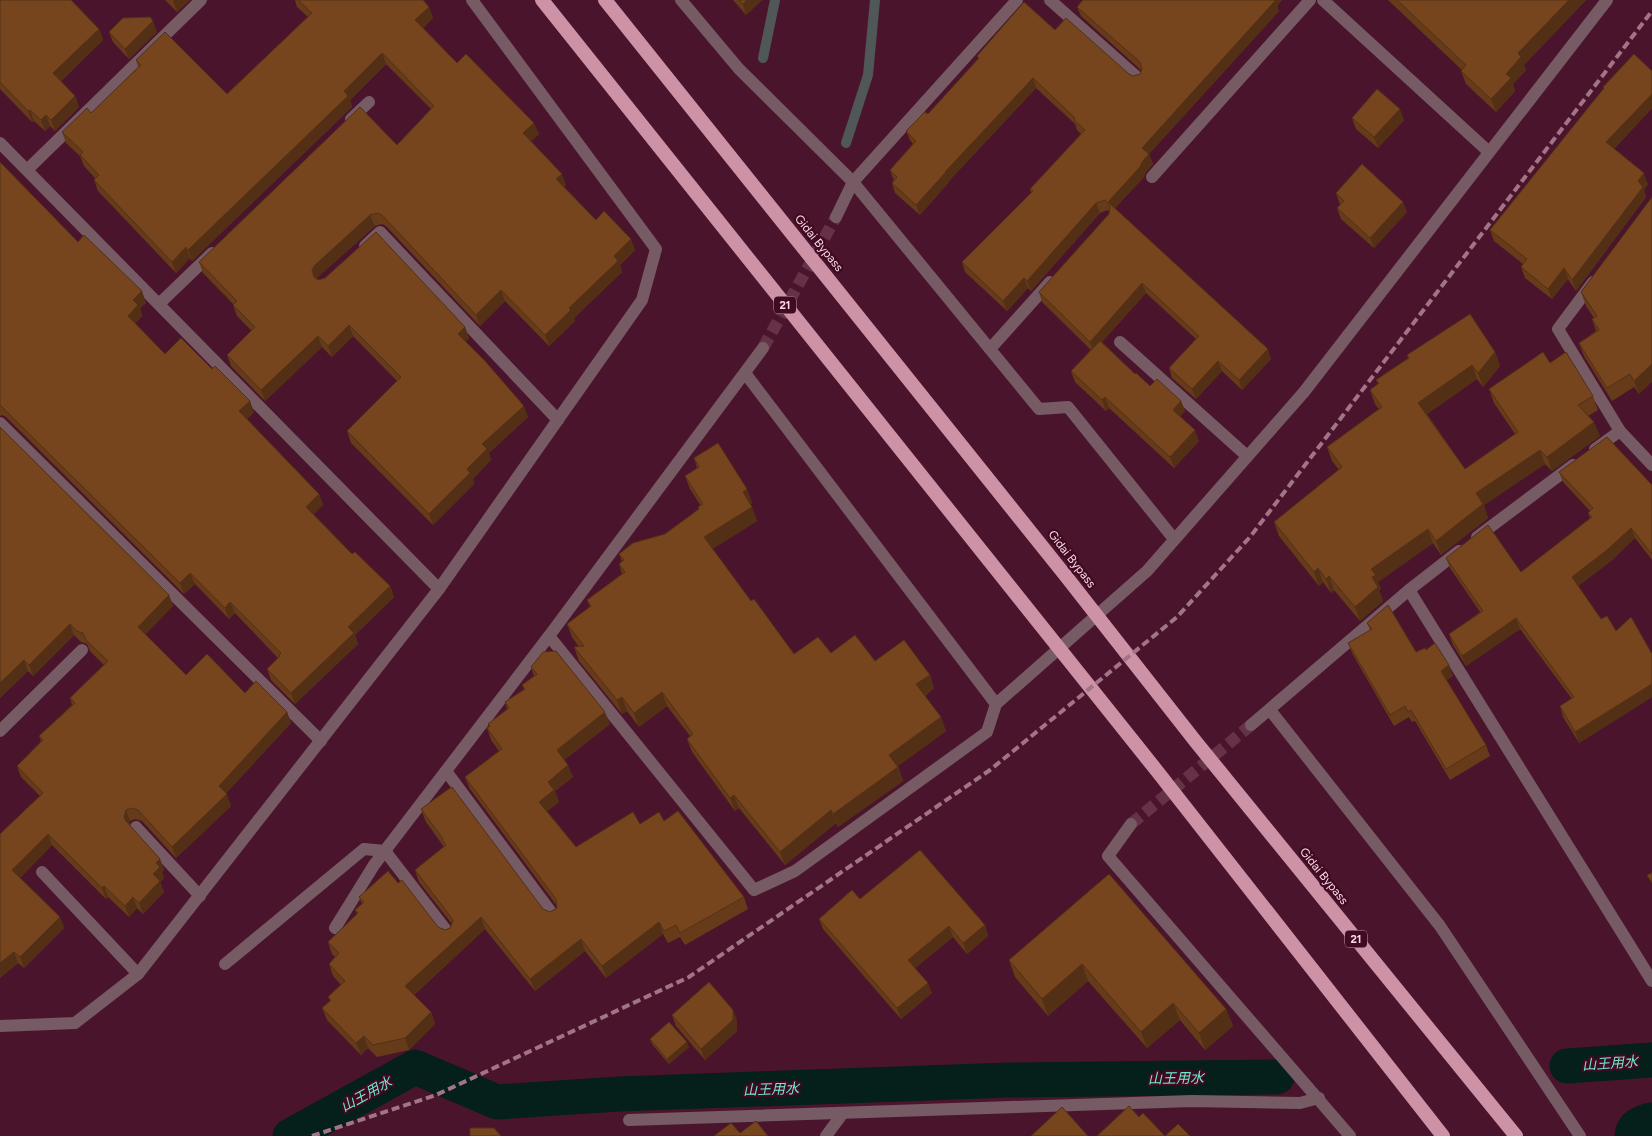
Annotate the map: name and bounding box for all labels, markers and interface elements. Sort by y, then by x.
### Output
street label: Gidai Bypass [792,212,846,274]
road number: 21 [774,296,796,314]
street label: Gidai Bypass [1045,528,1099,591]
street label: Gidai Bypass [1297,845,1351,907]
road number: 21 [1345,931,1367,948]
water label: 山王用水 [1582,1053,1641,1074]
water label: 山王用水 [1148,1069,1206,1087]
water label: 山王用水 [338,1072,397,1115]
water label: 山王用水 [743,1080,801,1099]

